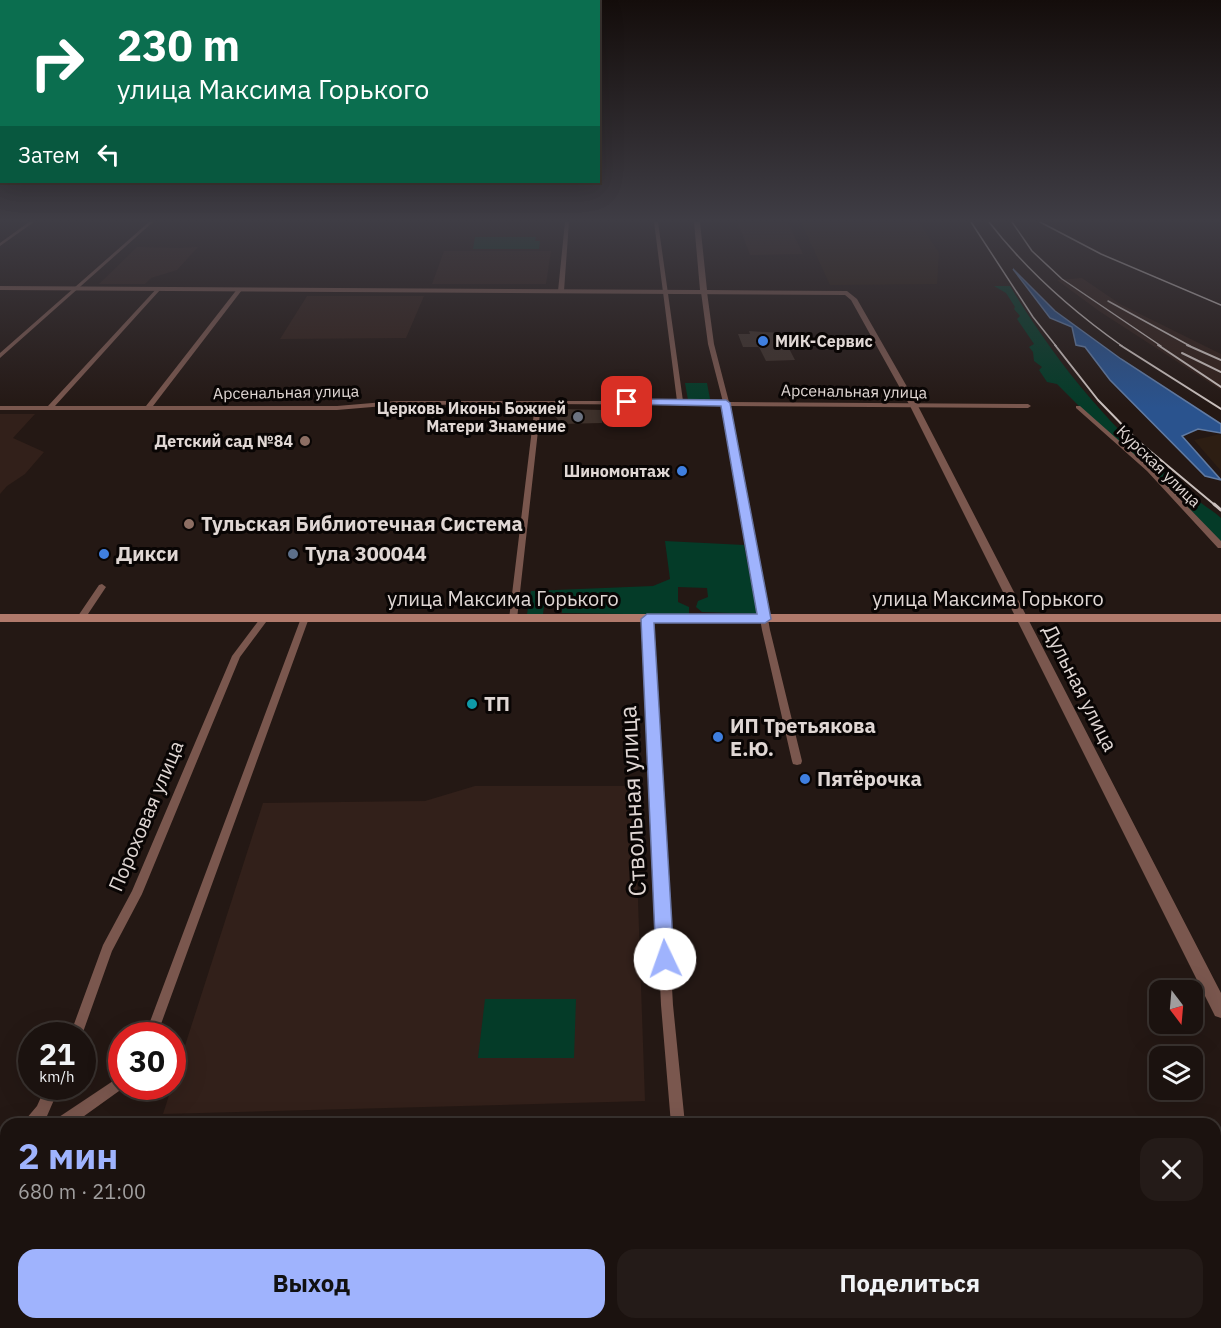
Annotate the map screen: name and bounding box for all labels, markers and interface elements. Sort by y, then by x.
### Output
text: 230 m [117,18,240,73]
icon: right [18,24,96,102]
text: улица Максима Горького [117,71,429,106]
icon: left [92,138,125,171]
text: Затем [18,140,80,169]
place label: МИК-Сервис [775,331,873,351]
marker: МИК-Сервис [756,334,770,348]
pin [601,376,652,427]
street label: Арсенальная улица [781,380,928,402]
street label: Арсенальная улица [213,381,360,403]
icon: arrive [610,385,643,418]
place label: Церковь Иконы Божией Матери Знамение [377,398,566,436]
marker: Церковь Иконы Божией Матери Знамение [571,410,585,424]
street label: Курская улица [1113,421,1206,511]
place label: Детский сад №84 [154,431,293,451]
marker: Детский сад №84 [298,434,312,448]
place label: Шиномонтаж [564,461,670,481]
marker: Шиномонтаж [675,464,689,478]
place label: Тульская Библиотечная Система [201,510,523,537]
marker: Тульская Библиотечная Система [182,517,196,531]
place label: Дикси [116,540,179,567]
place label: Тула 300044 [305,540,427,567]
marker: Дикси [97,547,111,561]
marker: Тула 300044 [286,547,300,561]
street label: улица Максима Горького [387,585,619,612]
street label: улица Максима Горького [872,585,1104,612]
street label: Дульная улица [1037,620,1124,756]
place label: ТП [484,690,510,717]
marker: ТП [465,697,479,711]
street label: Ствольная улица [611,705,653,897]
place label: ИП Третьякова Е.Ю. [730,712,876,762]
marker: ИП Третьякова Е.Ю. [711,730,725,744]
street label: Пороховая улица [102,736,190,895]
place label: Пятёрочка [817,765,922,792]
marker: Пятёрочка [798,772,812,786]
position arrow [633,927,697,991]
north arrow [1149,980,1203,1034]
map controls [1149,980,1203,1100]
speed limit sign: 30 [108,1022,186,1100]
text: 21 [39,1034,75,1073]
button: layers [1149,1046,1203,1100]
text: km/h [39,1067,75,1086]
text: 2 мин [18,1132,118,1179]
button: close [1140,1138,1203,1201]
text: 680 m · 21:00 [18,1178,146,1205]
button: Выход [18,1249,605,1318]
button: Поделиться [617,1249,1203,1318]

